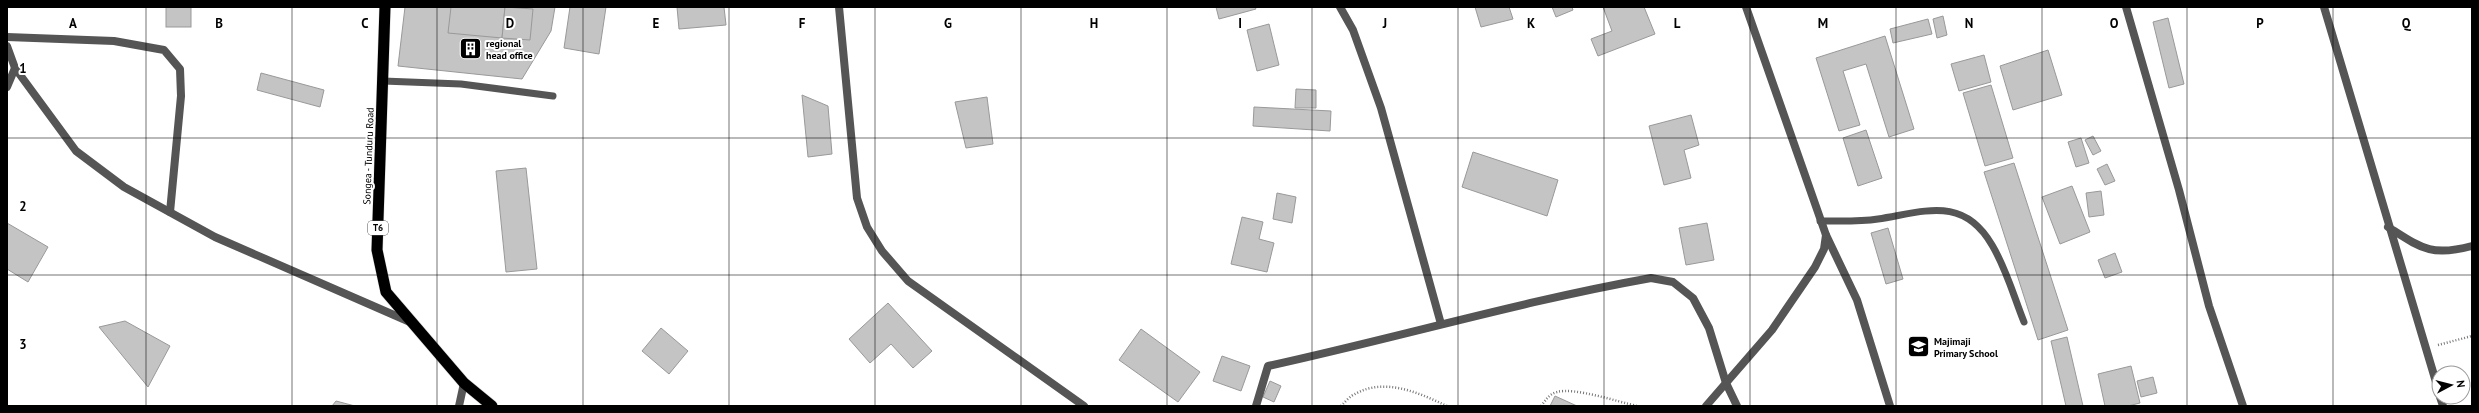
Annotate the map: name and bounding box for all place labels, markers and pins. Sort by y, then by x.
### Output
building icon: regional head office [457,36,483,62]
place label: regional head office [486,37,533,62]
school or university icon: Majimaji Primary School [1905,334,1931,360]
place label: Majimaji Primary School [1934,335,1998,360]

